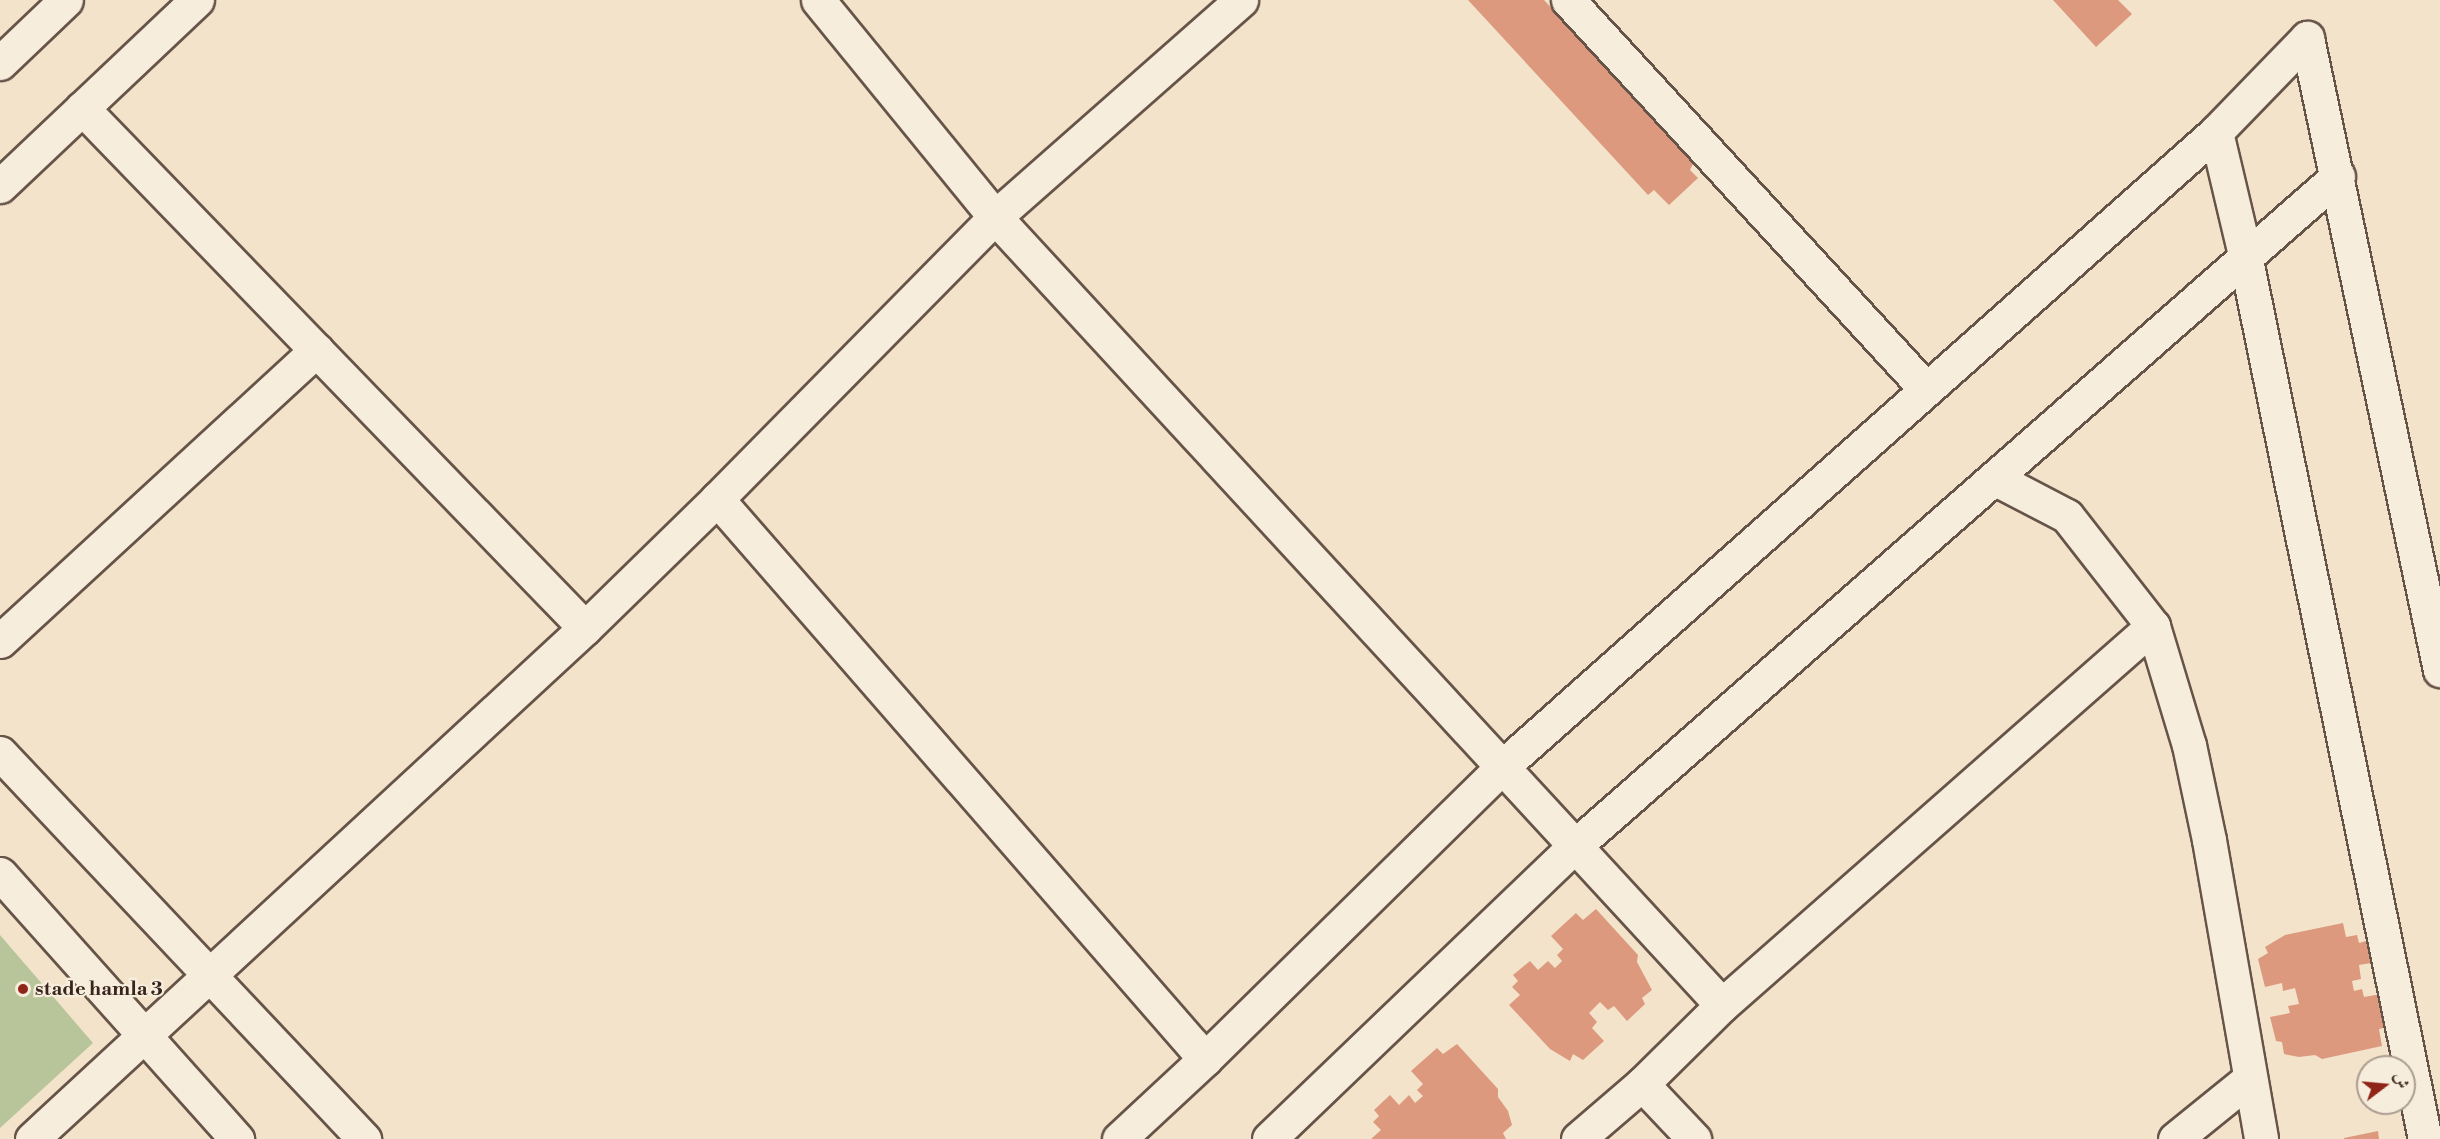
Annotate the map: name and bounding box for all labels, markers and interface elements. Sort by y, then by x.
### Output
place label: stade hamla 3 [35,977,163,1001]
marker: stade hamla 3 [16,982,30,996]
north arrow [2356,1055,2416,1115]
text: ش [2390,1070,2413,1091]

